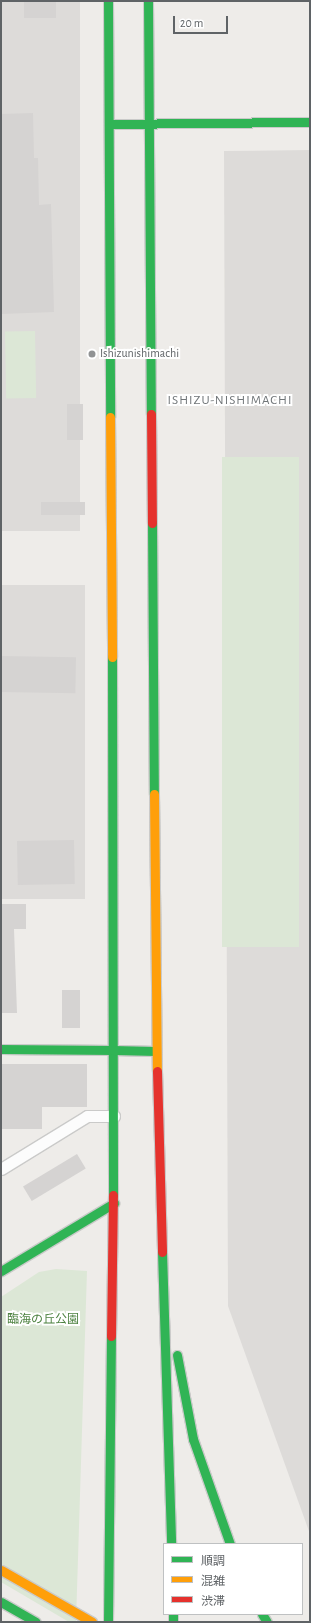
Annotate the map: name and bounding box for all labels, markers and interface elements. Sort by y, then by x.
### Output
scale bar [175,8,230,34]
text: 20 m [180,17,203,29]
place label: Ishizunishimachi [100,347,179,361]
marker: Ishizunishimachi [87,349,97,359]
district label: ISHIZU-NISHIMACHI [168,393,292,409]
park label: 臨海の丘公園 [7,1313,79,1327]
legend [163,1543,303,1615]
text: 順調 [201,1555,225,1567]
text: 混雑 [201,1575,225,1587]
text: 渋滞 [201,1595,225,1607]

